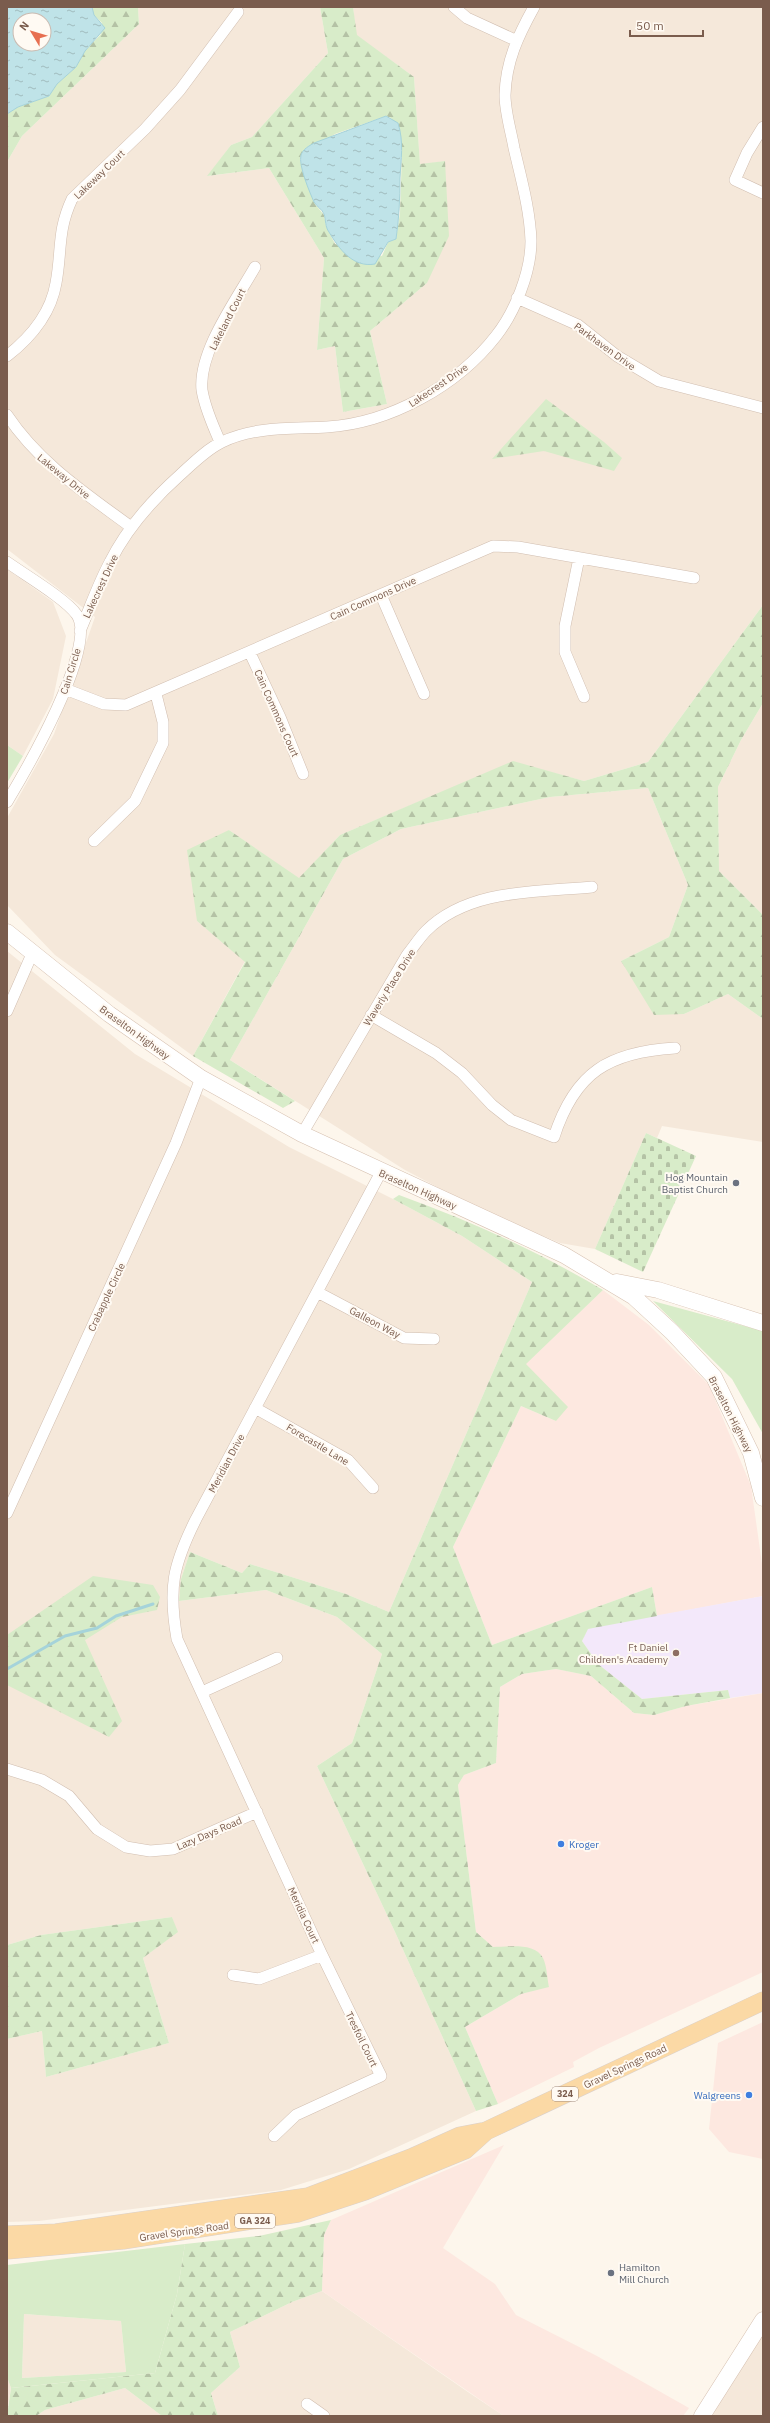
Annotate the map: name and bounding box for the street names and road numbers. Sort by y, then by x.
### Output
street label: Lakeway Court [71,146,128,202]
street label: Lakeland Court [206,286,249,352]
street label: Parkhaven Drive [571,320,638,373]
street label: Lakecrest Drive [406,360,471,410]
street label: Lakeway Drive [35,451,93,502]
street label: Lakecrest Drive [80,552,121,620]
street label: Cain Commons Drive [328,573,419,623]
street label: Cain Circle [57,646,84,696]
street label: Cain Commons Court [251,667,302,759]
street label: Waverly Place Drive [361,946,419,1028]
street label: Braselton Highway [97,1002,173,1062]
street label: Braselton Highway [377,1166,459,1212]
street label: Crabapple Circle [85,1260,128,1334]
street label: Galleon Way [347,1304,403,1341]
street label: Braselton Highway [706,1374,755,1455]
street label: Forecastle Lane [284,1421,352,1468]
street label: Meridian Drive [206,1431,248,1495]
street label: Lazy Days Road [175,1814,244,1853]
street label: Meridia Court [285,1885,322,1946]
street label: Tresfoil Court [342,2009,381,2070]
street label: Gravel Springs Road [582,2041,669,2091]
road number: 324 [552,2087,578,2101]
road number: GA 324 [235,2214,275,2228]
street label: Gravel Springs Road [138,2219,230,2244]

